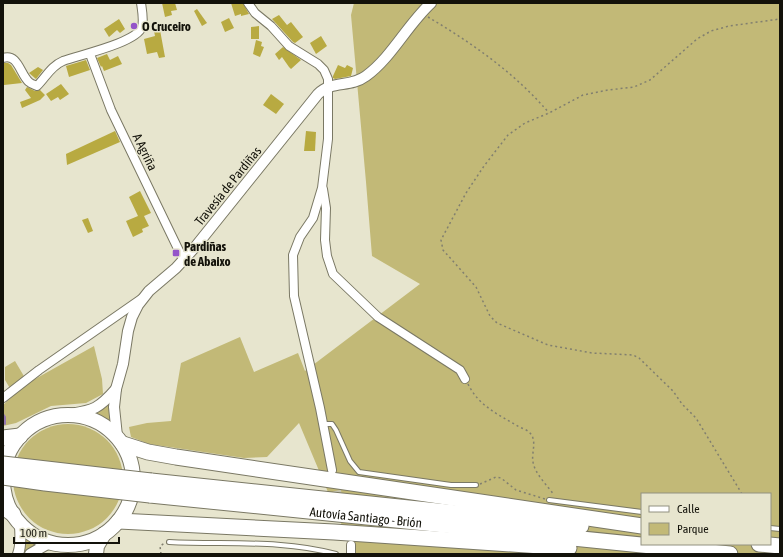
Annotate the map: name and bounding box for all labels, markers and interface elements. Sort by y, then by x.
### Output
place label: O Cruceiro [142,19,191,34]
marker: O Cruceiro [129,21,139,31]
street label: A Agriña [130,131,160,173]
street label: Travesía de Pardiñas [192,143,265,228]
place label: Pardiñas de Abaixo [184,239,231,269]
marker: Pardiñas de Abaixo [171,248,181,258]
legend [641,493,771,545]
text: Calle [677,502,700,516]
street label: Autovía Santiago - Brión [309,504,423,530]
scale bar [14,519,119,545]
text: Parque [677,522,709,536]
text: 100 m [20,526,47,540]

